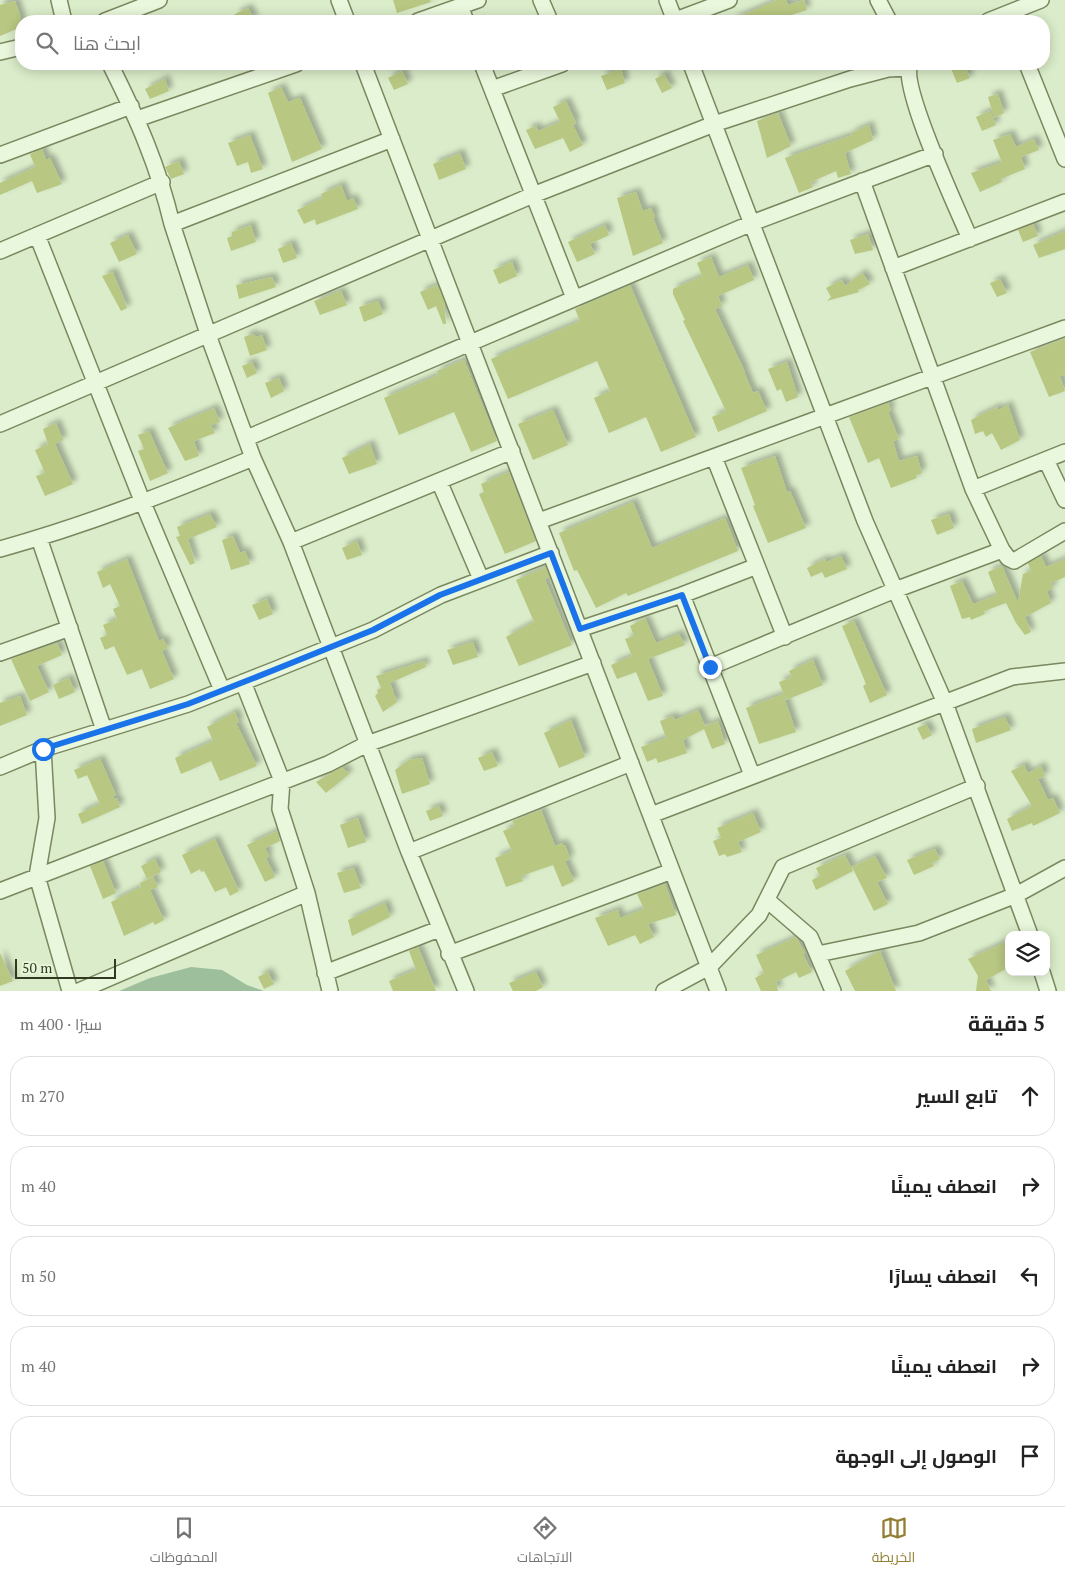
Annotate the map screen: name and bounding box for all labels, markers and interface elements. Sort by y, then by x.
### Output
search box [15,15,1050,70]
icon: search [33,29,61,57]
text: ابحث هنا [73,30,141,55]
route end [699,656,722,679]
route start [32,738,55,761]
map controls [1005,931,1050,976]
button: layers [1005,931,1050,976]
scale bar [15,956,116,979]
text: 50 m [22,958,52,977]
text: 5 دقيقة [968,1009,1045,1037]
text: سيرًا · 400 m [20,1013,102,1035]
icon: ahead [1016,1082,1044,1110]
text: تابع السير [916,1083,997,1108]
text: 270 m [21,1085,64,1107]
icon: right [1016,1172,1044,1200]
text: انعطف يمينًا [891,1173,997,1198]
text: 40 m [21,1175,56,1197]
icon: left [1016,1262,1044,1290]
text: انعطف يسارًا [888,1263,997,1288]
text: 50 m [21,1265,56,1287]
icon: right [1016,1352,1044,1380]
text: انعطف يمينًا [891,1353,997,1378]
text: 40 m [21,1355,56,1377]
icon: arrive [1016,1442,1044,1470]
text: الوصول إلى الوجهة [835,1443,997,1468]
tab: المحفوظات [150,1514,218,1570]
tab: الاتجاهات [517,1514,572,1570]
tab: الخريطة [872,1514,915,1570]

